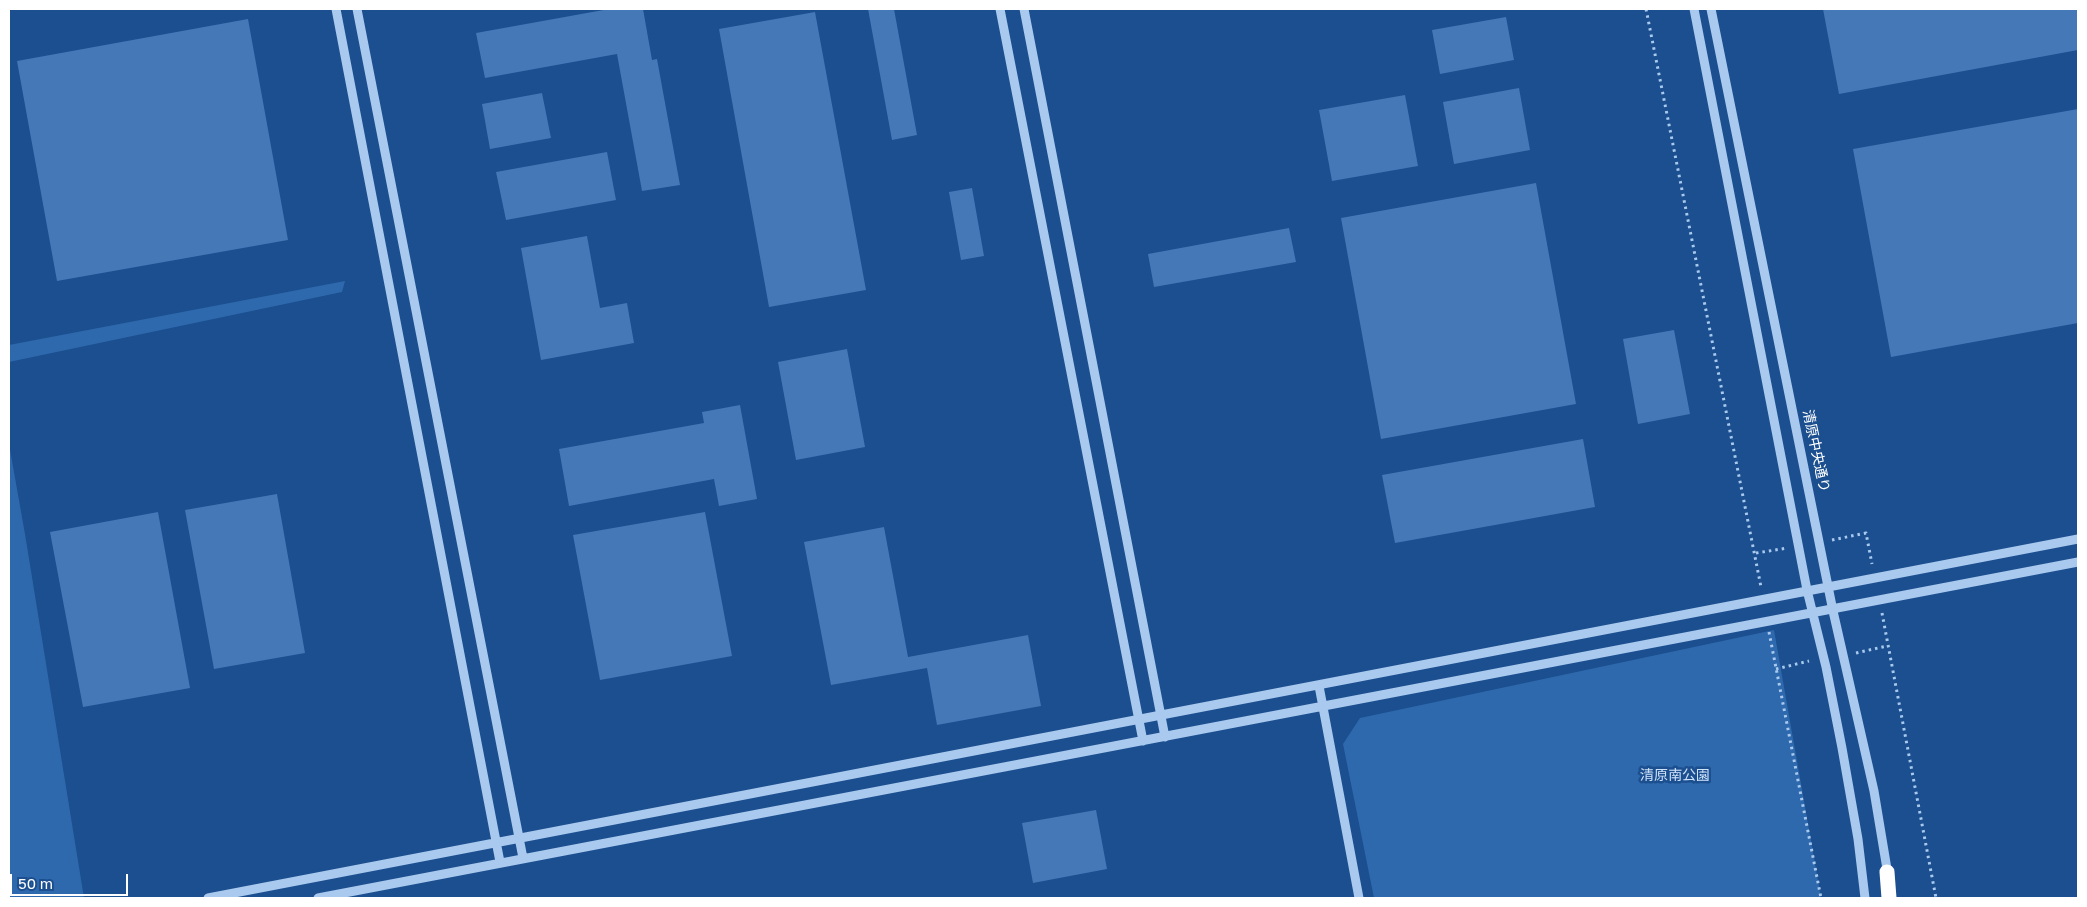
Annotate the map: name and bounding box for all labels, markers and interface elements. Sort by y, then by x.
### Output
street label: 清原中央通り [1799,408,1833,494]
park label: 清原南公園 [1640,768,1710,784]
scale bar [12,864,130,896]
text: 50 m [18,874,53,892]

